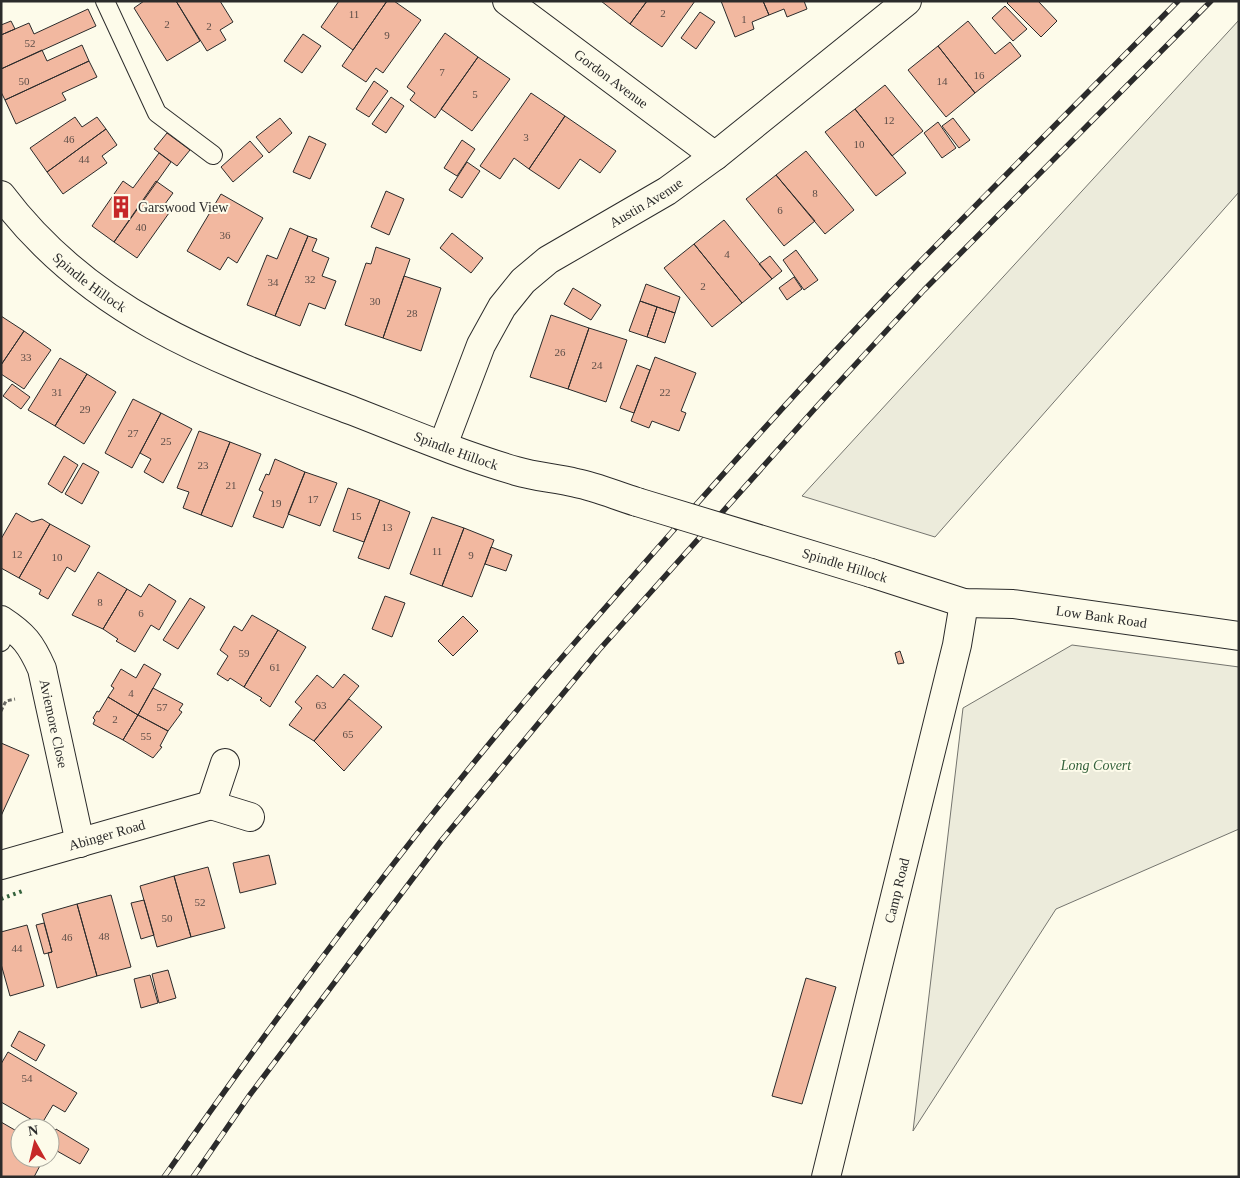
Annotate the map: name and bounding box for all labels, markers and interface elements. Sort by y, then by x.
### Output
house number: 2 [660,7,666,19]
house number: 11 [349,8,359,20]
house number: 1 [741,13,747,25]
house number: 2 [164,18,170,30]
house number: 2 [206,20,212,32]
house number: 9 [384,29,390,41]
house number: 52 [25,37,36,49]
street label: Gordon Avenue [571,47,651,111]
house number: 7 [439,66,445,78]
house number: 16 [974,69,985,81]
house number: 50 [19,75,30,87]
house number: 14 [937,75,948,87]
house number: 5 [472,88,478,100]
house number: 12 [884,114,895,126]
house number: 3 [523,131,529,143]
house number: 46 [64,133,75,145]
house number: 10 [854,138,865,150]
house number: 44 [79,153,90,165]
street label: Austin Avenue [607,175,686,231]
house number: 8 [812,187,818,199]
building icon: Garswood View [108,194,134,220]
place label: Garswood View [138,200,229,215]
house number: 6 [777,204,783,216]
house number: 40 [136,221,147,233]
house number: 36 [220,229,231,241]
house number: 4 [724,248,730,260]
street label: Spindle Hillock [50,250,129,315]
house number: 32 [305,273,316,285]
house number: 34 [268,276,279,288]
house number: 2 [700,280,706,292]
house number: 30 [370,295,381,307]
house number: 28 [407,307,418,319]
house number: 26 [555,346,566,358]
house number: 33 [21,351,32,363]
house number: 24 [592,359,603,371]
house number: 31 [52,386,63,398]
house number: 22 [660,386,671,398]
house number: 29 [80,403,91,415]
house number: 27 [128,427,139,439]
street label: Spindle Hillock [412,429,500,473]
house number: 25 [161,435,172,447]
house number: 23 [198,459,209,471]
house number: 21 [226,479,237,491]
house number: 17 [308,493,319,505]
house number: 19 [271,497,282,509]
house number: 15 [351,510,362,522]
house number: 13 [382,521,393,533]
house number: 11 [432,545,442,557]
street label: Spindle Hillock [800,545,889,586]
house number: 12 [12,548,23,560]
house number: 9 [468,549,474,561]
house number: 10 [52,551,63,563]
house number: 8 [97,596,103,608]
street label: Low Bank Road [1055,603,1148,631]
house number: 6 [138,607,144,619]
house number: 59 [239,647,250,659]
house number: 61 [270,661,281,673]
street label: Aviemore Close [36,678,70,769]
house number: 4 [128,687,134,699]
house number: 63 [316,699,327,711]
house number: 57 [157,701,168,713]
house number: 2 [112,713,118,725]
house number: 65 [343,728,354,740]
house number: 55 [141,730,152,742]
park label: Long Covert [1060,758,1132,773]
street label: Abinger Road [67,817,147,853]
street label: Camp Road [882,857,912,925]
house number: 52 [195,896,206,908]
house number: 50 [162,912,173,924]
house number: 48 [99,930,110,942]
house number: 46 [62,931,73,943]
house number: 44 [12,942,23,954]
house number: 54 [22,1072,33,1084]
north arrow [10,1118,60,1168]
text: N [27,1122,39,1139]

